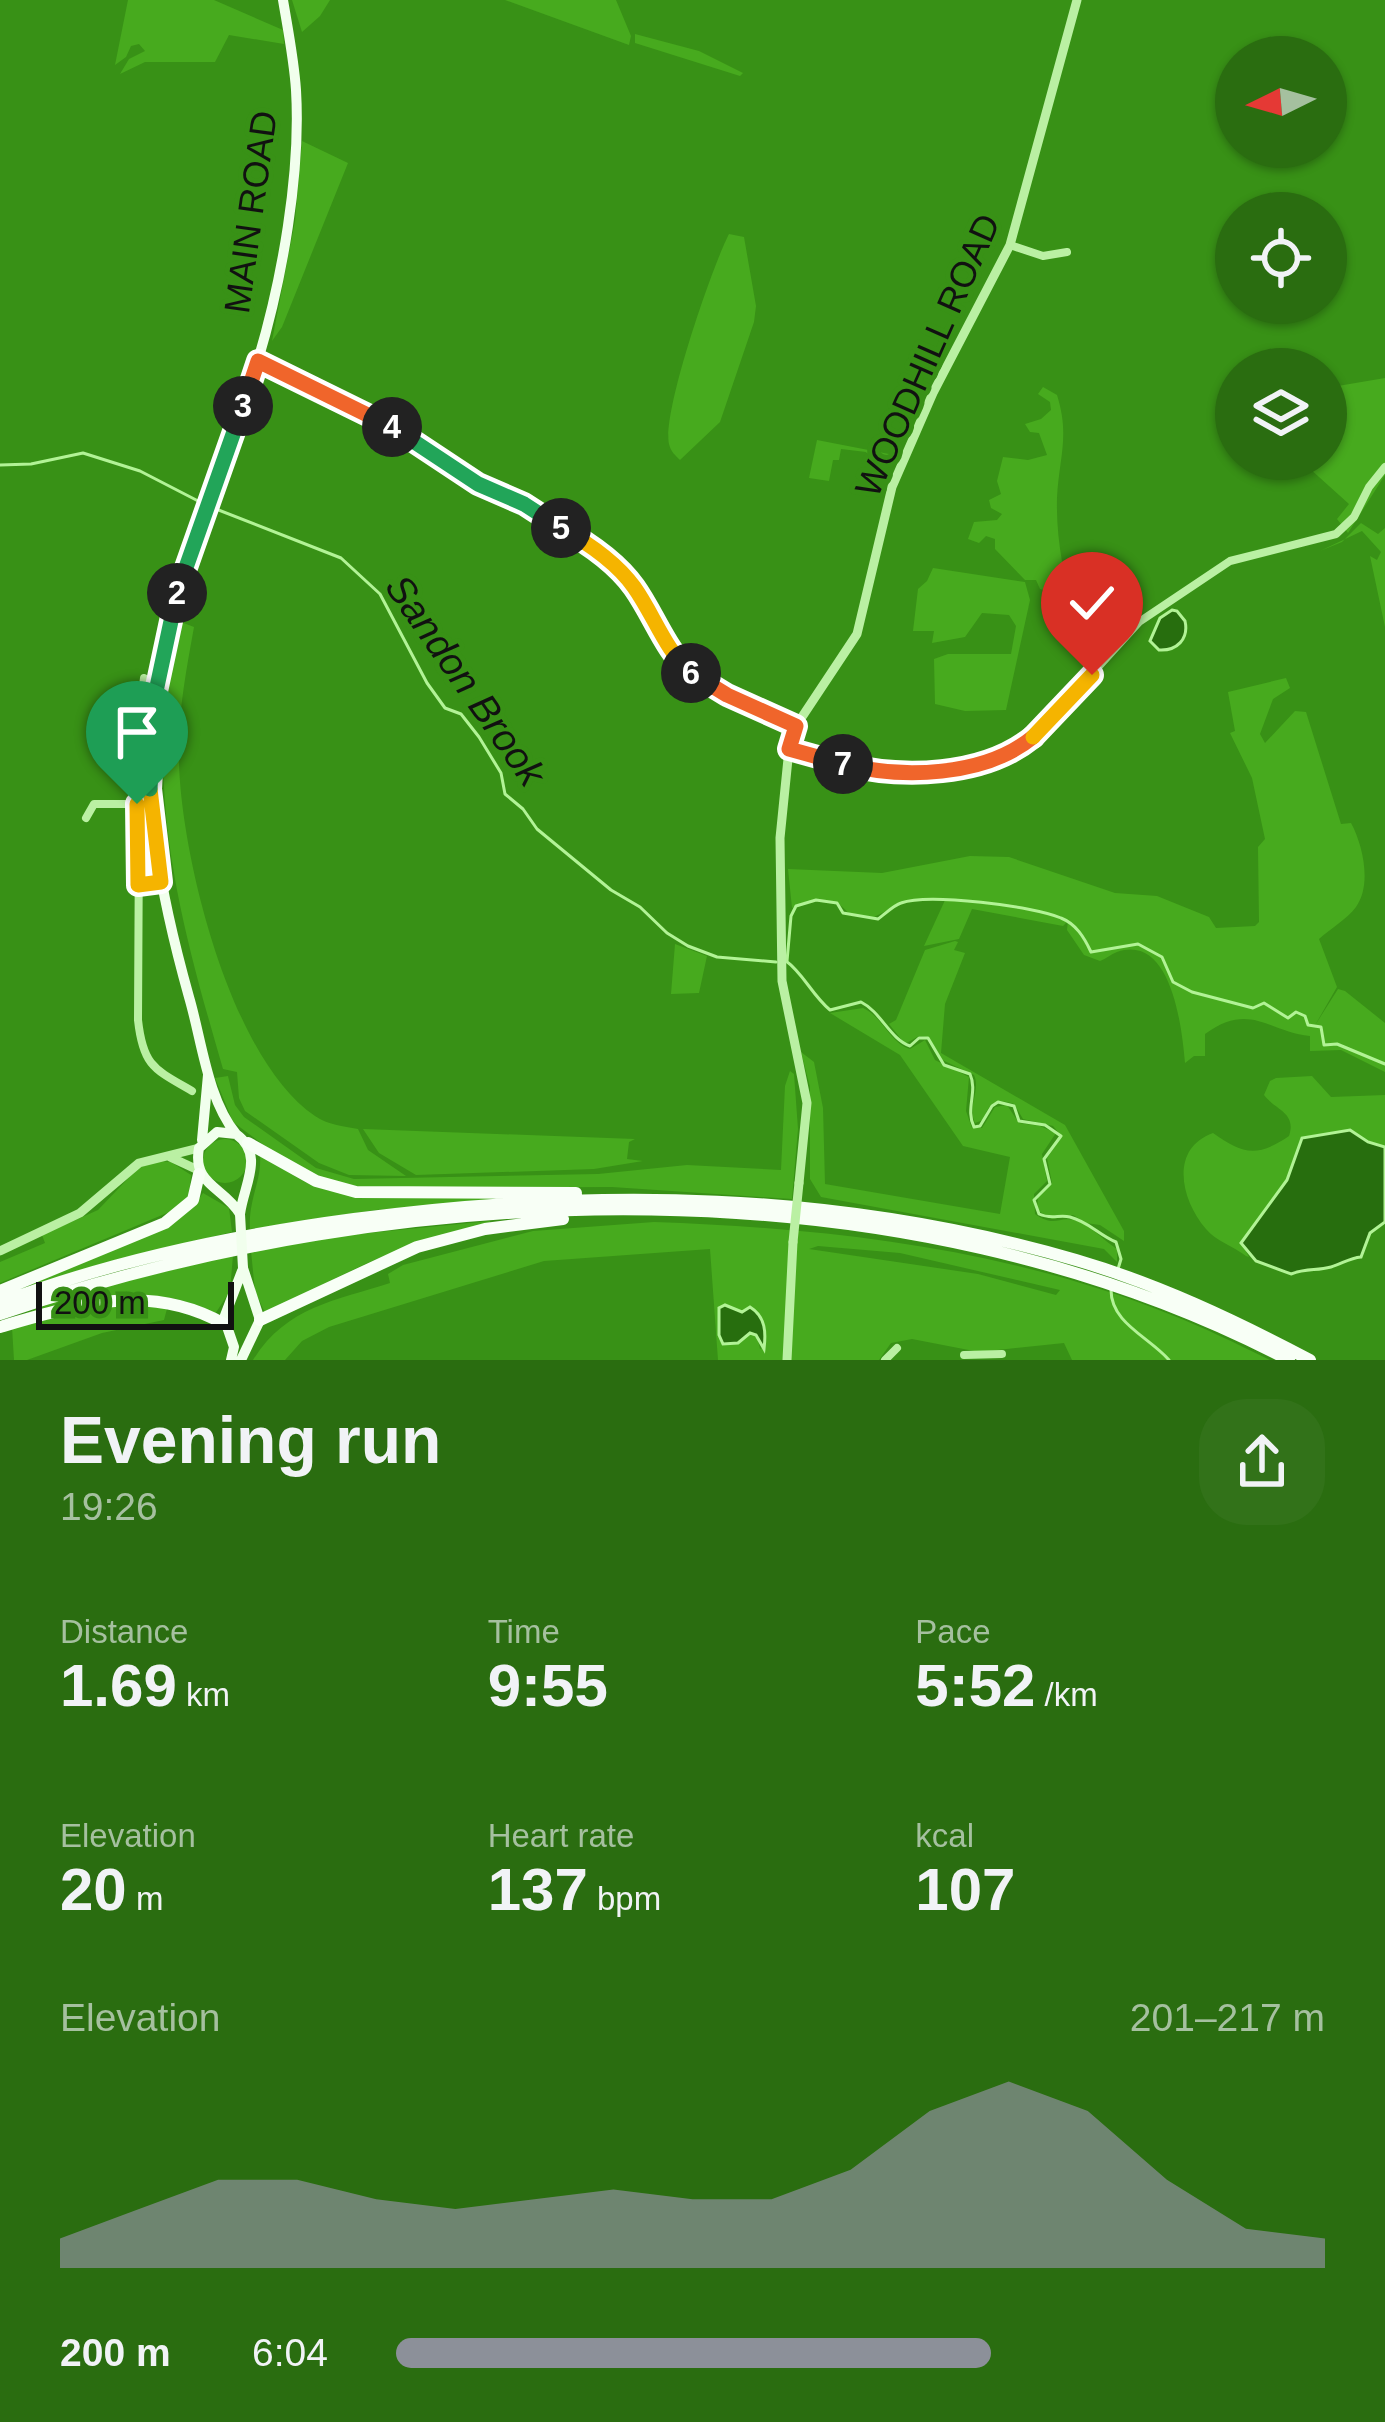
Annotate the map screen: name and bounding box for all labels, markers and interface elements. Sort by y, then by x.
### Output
north arrow [1215,36,1347,168]
map controls [1215,36,1347,480]
street label: MAIN ROAD [216,108,285,316]
button: locate [1215,192,1347,324]
street label: WOODHILL ROAD [847,208,1008,503]
button: layers [1215,348,1347,480]
pin: 3 [213,376,273,436]
text: 3 [234,387,252,424]
pin: 4 [362,397,422,457]
text: 4 [383,408,401,445]
pin: 5 [531,498,591,558]
text: 5 [552,509,570,546]
pin [1041,552,1143,675]
pin: 2 [147,563,207,623]
water label: Sandon Brook [377,567,556,796]
icon: check [1059,570,1125,636]
text: 2 [168,574,186,611]
pin: 6 [661,643,721,703]
text: 6 [682,654,700,691]
pin [86,681,188,804]
icon: arrive [104,699,170,765]
pin: 7 [813,734,873,794]
text: 7 [834,745,852,782]
scale bar [36,1276,234,1329]
text: 200 m [54,1284,146,1321]
button: share [1199,1399,1325,1525]
text: Evening run [60,1403,441,1477]
text: 19:26 [60,1485,158,1528]
text: Distance [60,1613,188,1650]
text: Time [488,1613,560,1650]
text: Pace [915,1613,991,1650]
text: 1.69 [60,1652,177,1719]
text: 9:55 [488,1652,608,1719]
text: 5:52 [915,1652,1035,1719]
text: km [177,1676,230,1713]
text: /km [1035,1676,1098,1713]
text: Elevation [60,1817,196,1854]
text: Heart rate [488,1817,634,1854]
text: kcal [915,1817,974,1854]
text: 20 [60,1856,127,1923]
text: 137 [488,1856,588,1923]
text: 107 [915,1856,1015,1923]
text: m [127,1880,163,1917]
text: bpm [588,1880,661,1917]
text: Elevation [60,1996,220,2039]
text: 201–217 m [1130,1996,1325,2039]
text: 200 m [60,2331,171,2374]
text: 6:04 [252,2331,328,2374]

